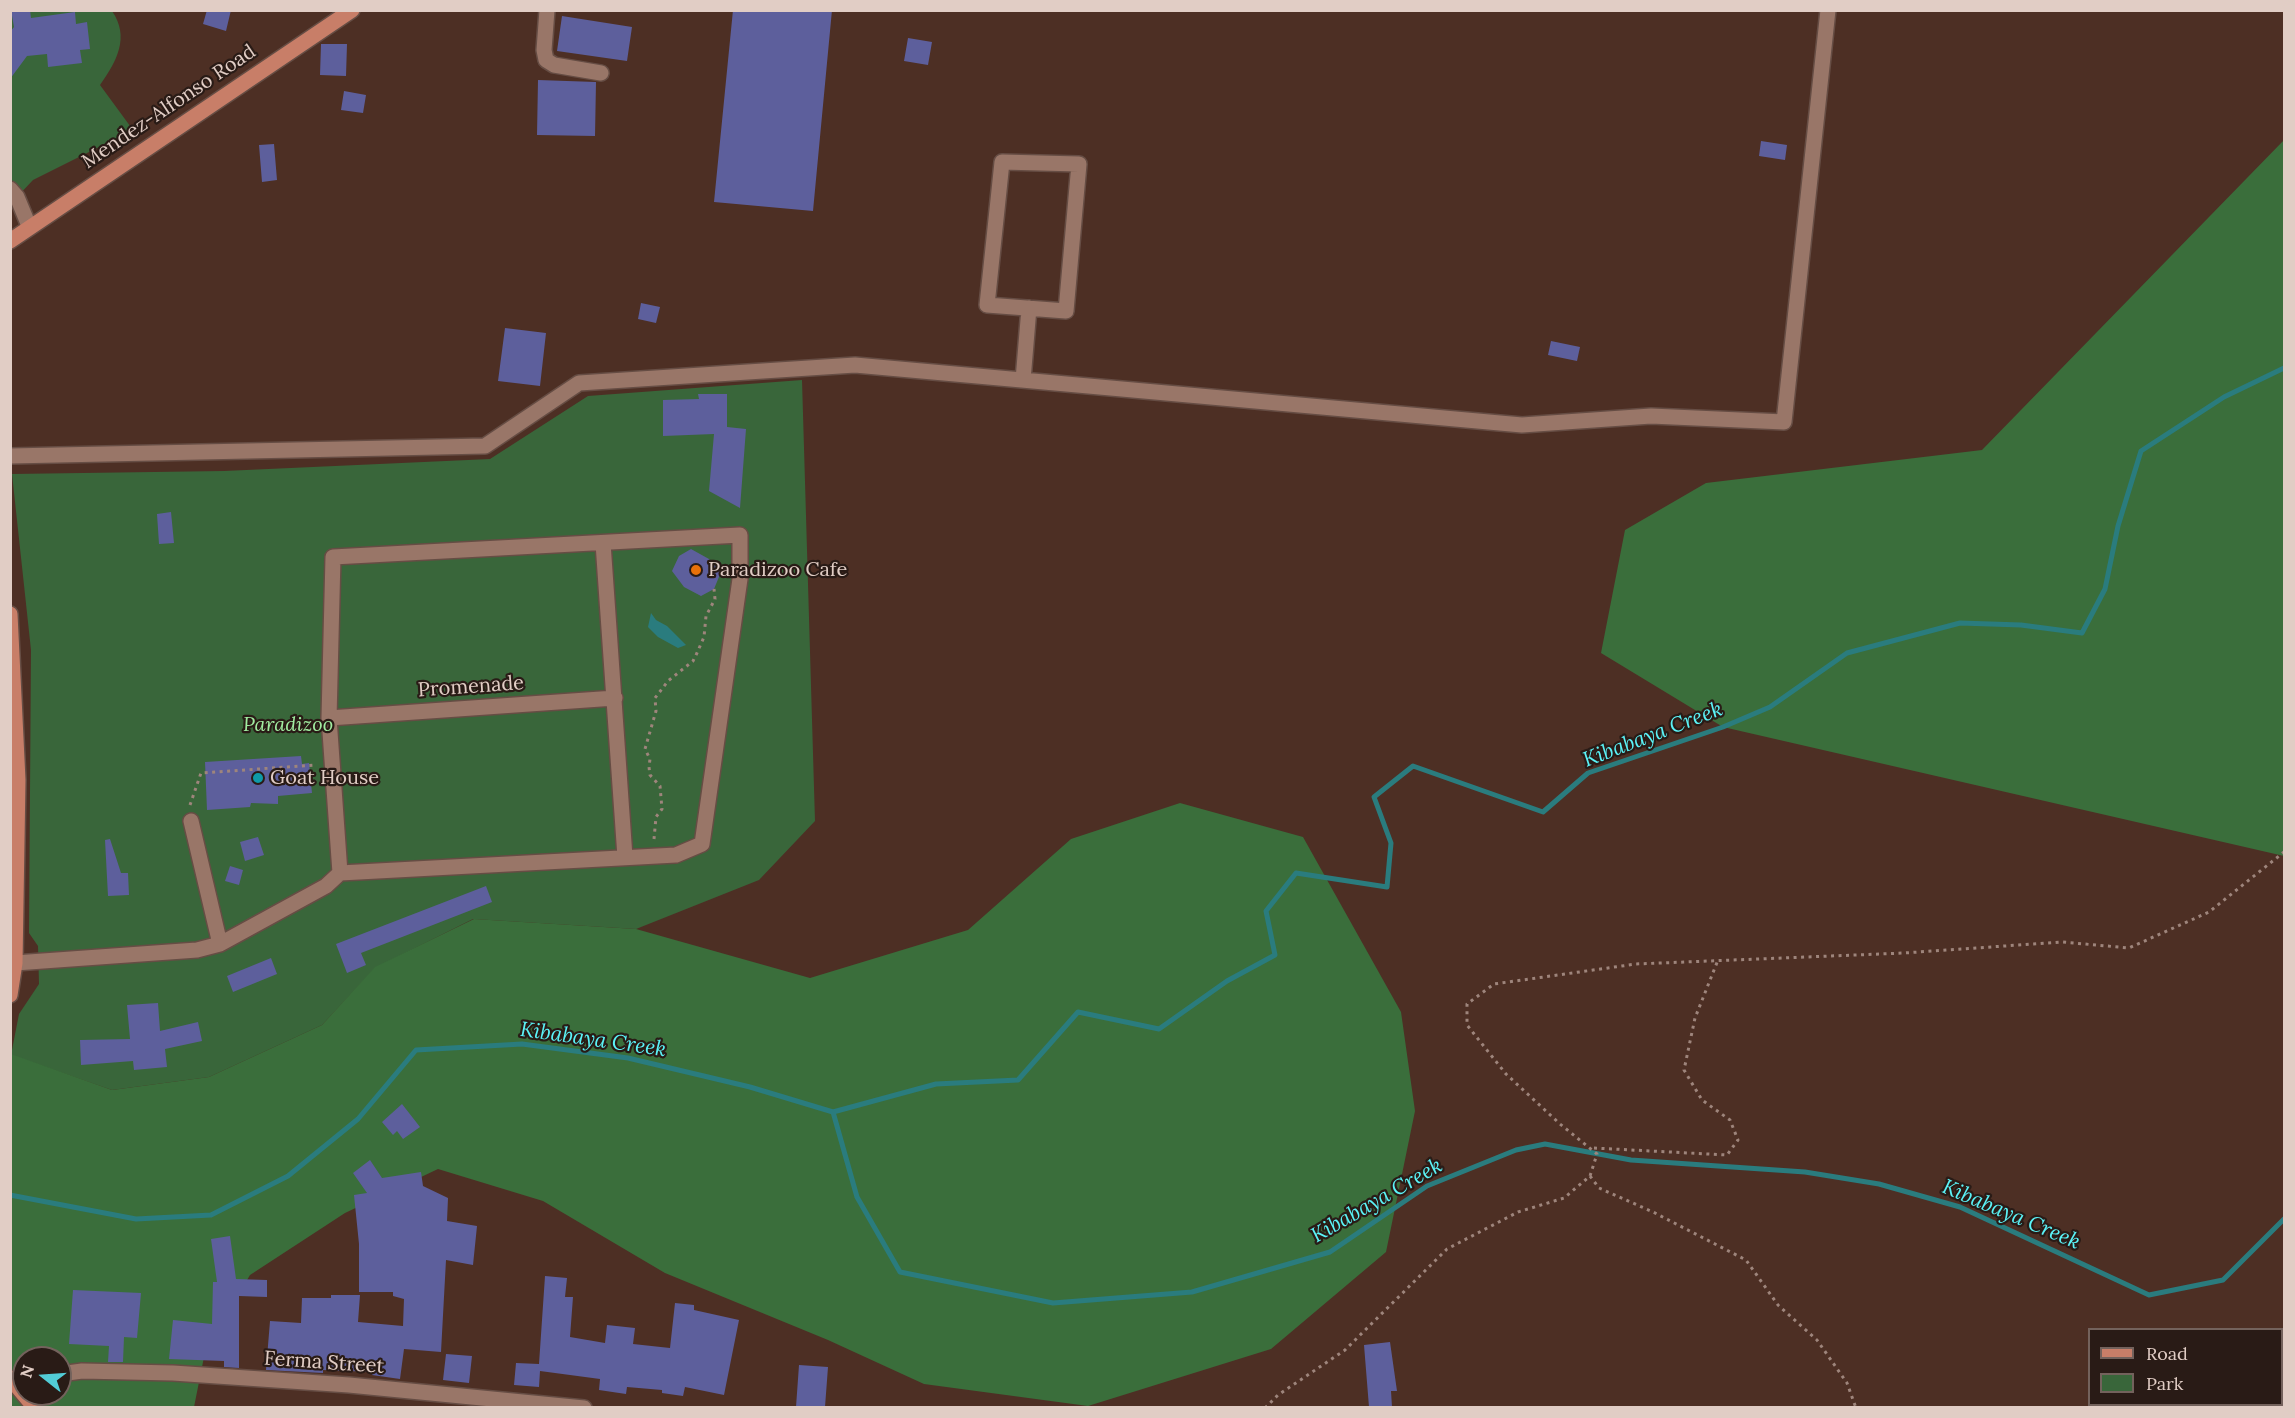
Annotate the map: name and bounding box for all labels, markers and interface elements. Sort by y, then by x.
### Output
street label: Mendez-Alfonso Road [78,40,260,174]
place label: Paradizoo Cafe [708,558,847,582]
marker: Paradizoo Cafe [689,563,703,577]
street label: Promenade [417,671,525,703]
water label: Kibabaya Creek [1580,697,1726,773]
park label: Paradizoo [243,713,333,737]
place label: Goat House [270,766,379,790]
marker: Goat House [251,771,265,785]
water label: Kibabaya Creek [518,1017,668,1063]
water label: Kibabaya Creek [1307,1153,1447,1249]
water label: Kibabaya Creek [1938,1175,2084,1255]
legend [2088,1328,2283,1406]
text: Road [2146,1342,2188,1365]
north arrow [12,1346,72,1406]
street label: Ferma Street [263,1347,385,1379]
text: N [15,1362,38,1380]
text: Park [2146,1372,2183,1395]

